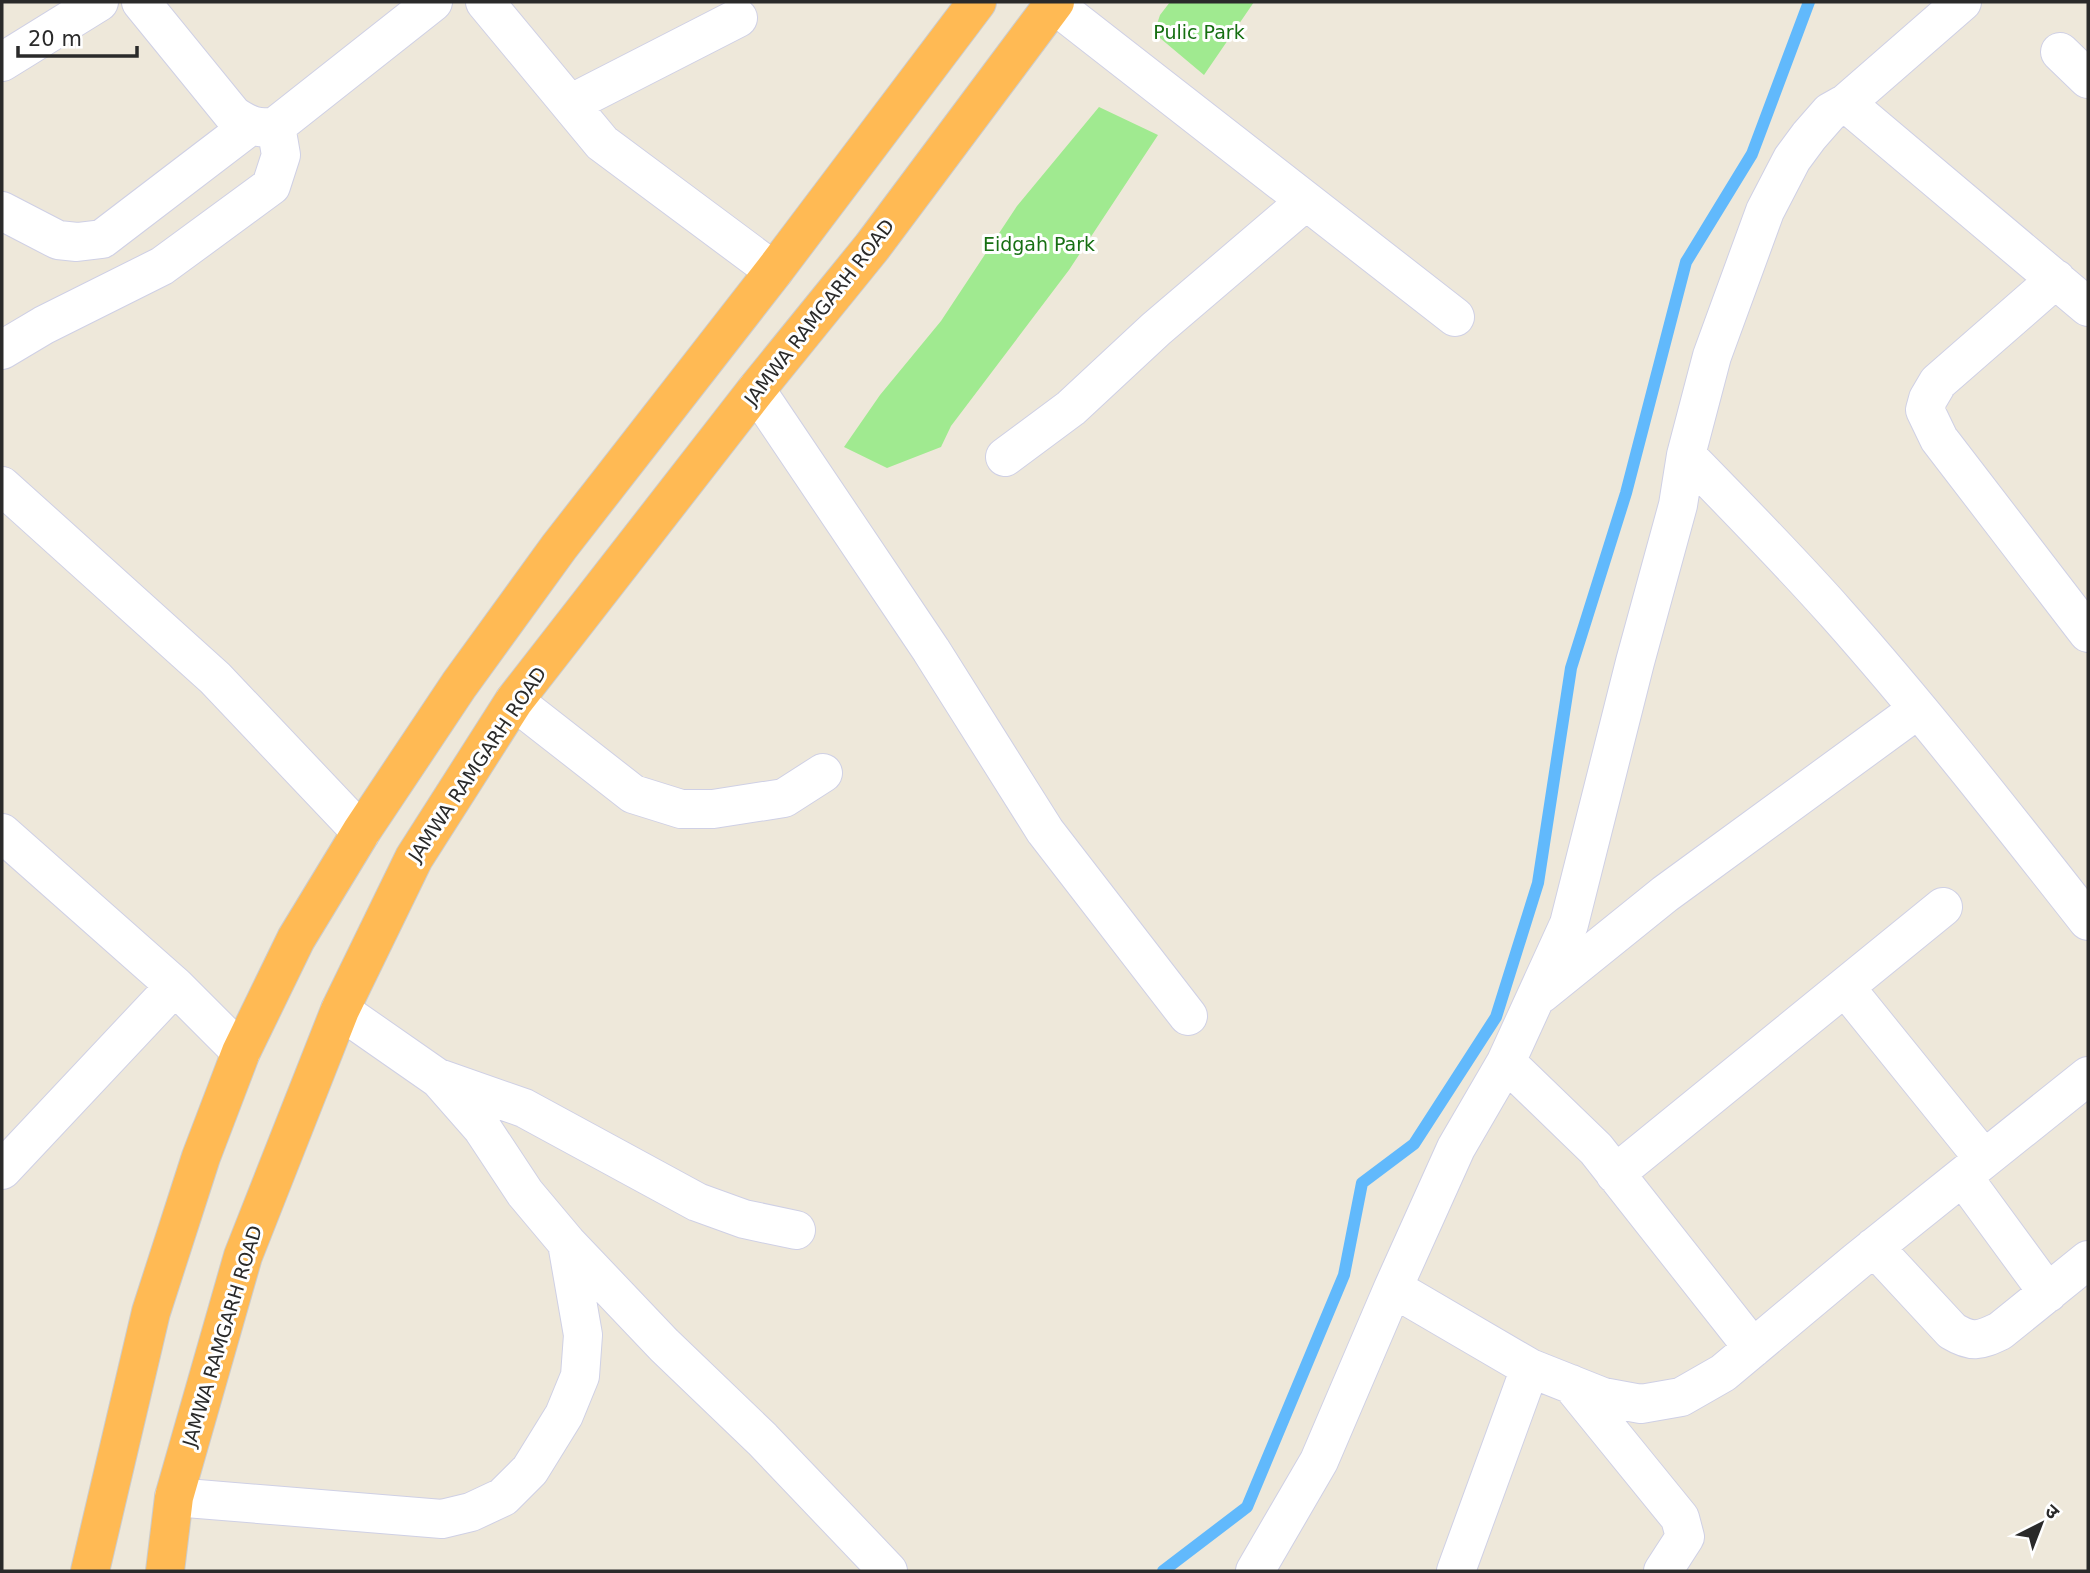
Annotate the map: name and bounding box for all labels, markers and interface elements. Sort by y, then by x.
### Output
scale bar [18,14,136,58]
park label: Pulic Park [1153,21,1245,43]
text: 20 m [28,27,82,51]
street label: JAMWA RAMGARH ROAD [739,215,898,410]
park label: Eidgah Park [983,233,1095,255]
street label: JAMWA RAMGARH ROAD [403,663,550,866]
street label: JAMWA RAMGARH ROAD [178,1223,266,1450]
north arrow [2006,1489,2076,1559]
text: उ [2041,1499,2065,1524]

